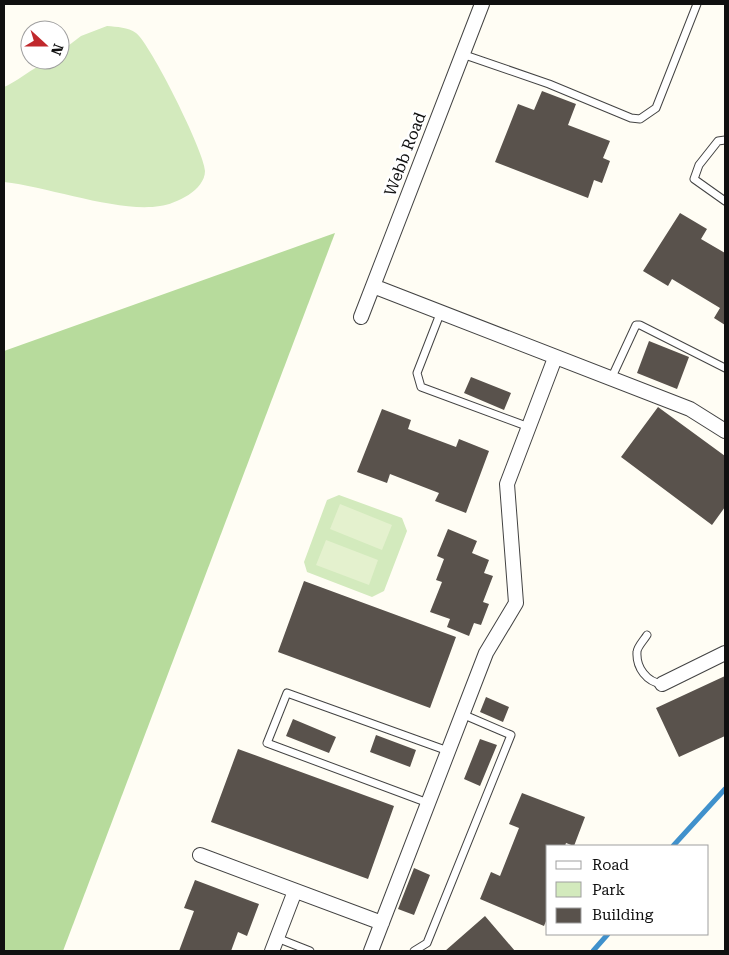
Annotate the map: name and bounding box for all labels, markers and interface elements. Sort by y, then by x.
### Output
north arrow [20,20,70,70]
text: N [48,42,67,58]
street label: Webb Road [380,109,430,199]
legend [546,845,709,935]
text: Road [592,856,629,874]
text: Park [592,881,626,899]
text: Building [592,906,654,924]

